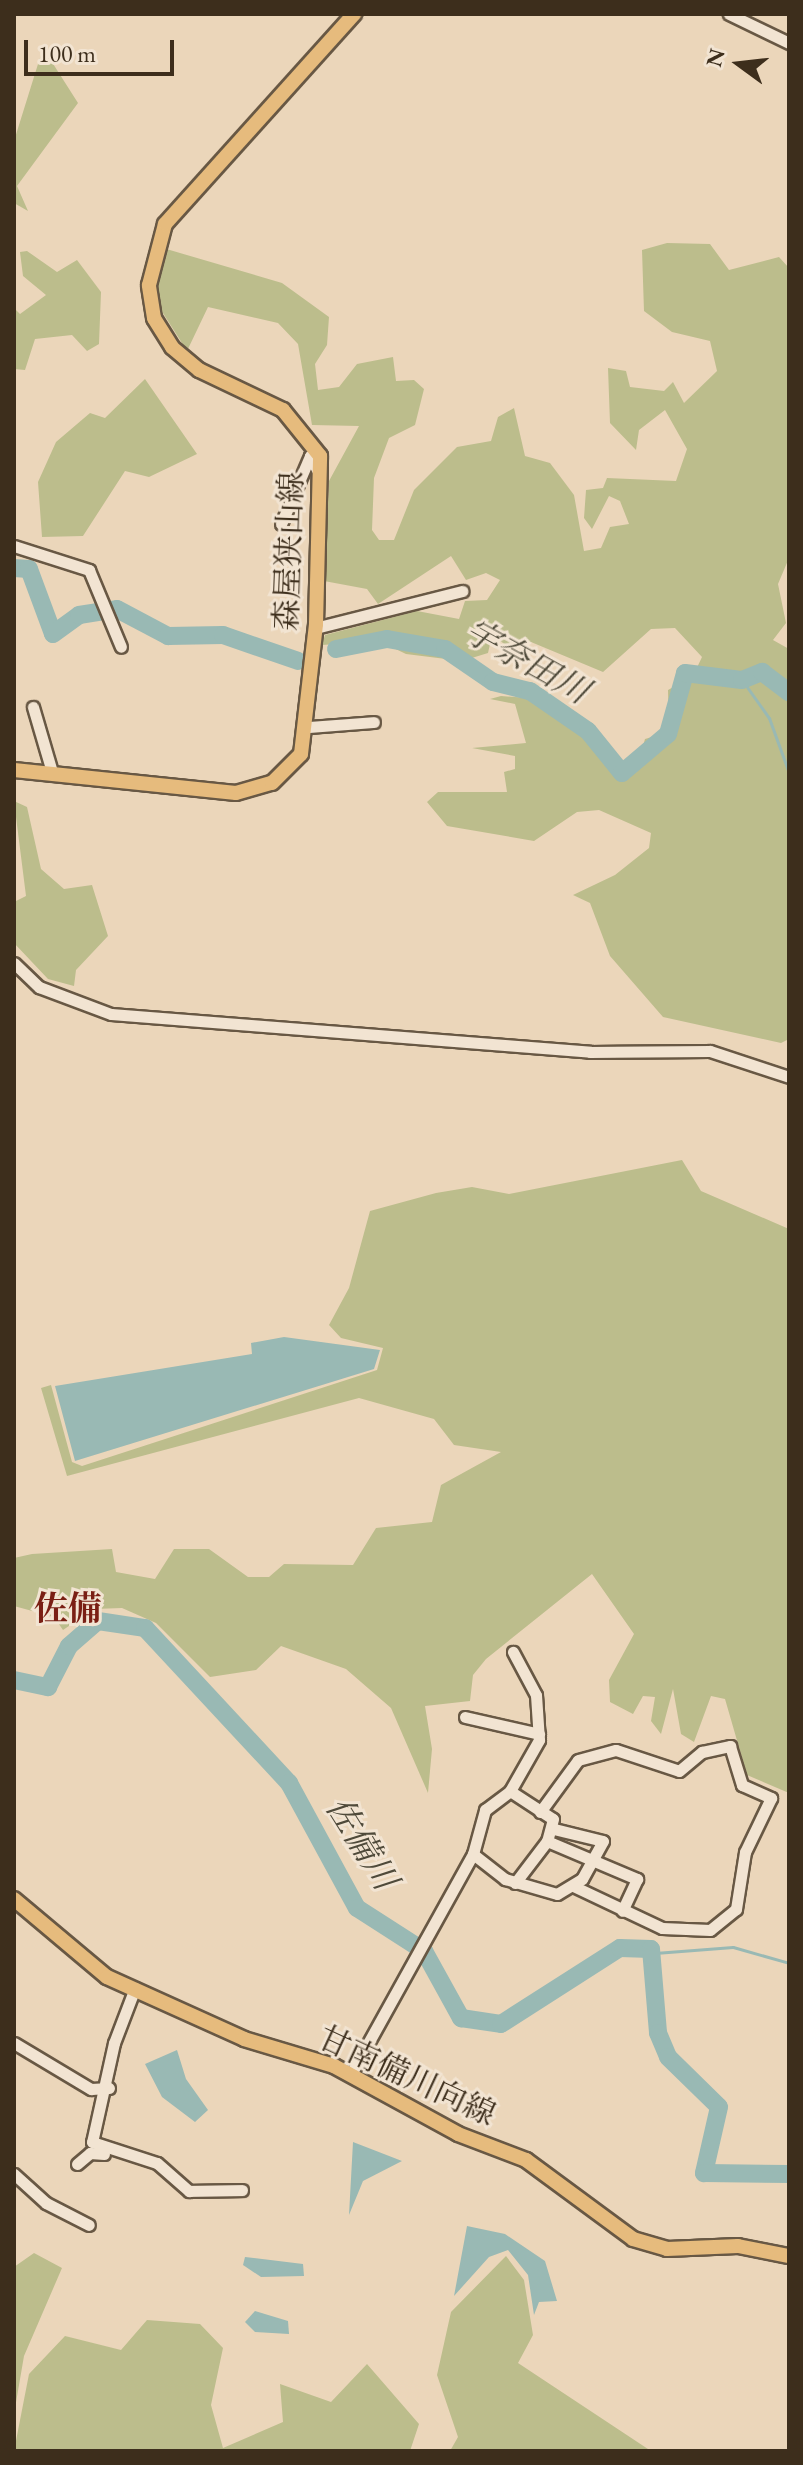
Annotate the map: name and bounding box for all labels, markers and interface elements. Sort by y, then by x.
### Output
scale bar [28,24,178,74]
north arrow [699,24,779,104]
text: 100 m [38,38,96,69]
text: N [699,45,732,70]
street label: 森屋狭山線 [267,470,311,632]
water label: 宇奈田川 [458,610,596,712]
district label: 佐備 [34,1589,102,1629]
water label: 佐備川 [318,1789,406,1897]
street label: 甘南備川向線 [312,2018,502,2134]

